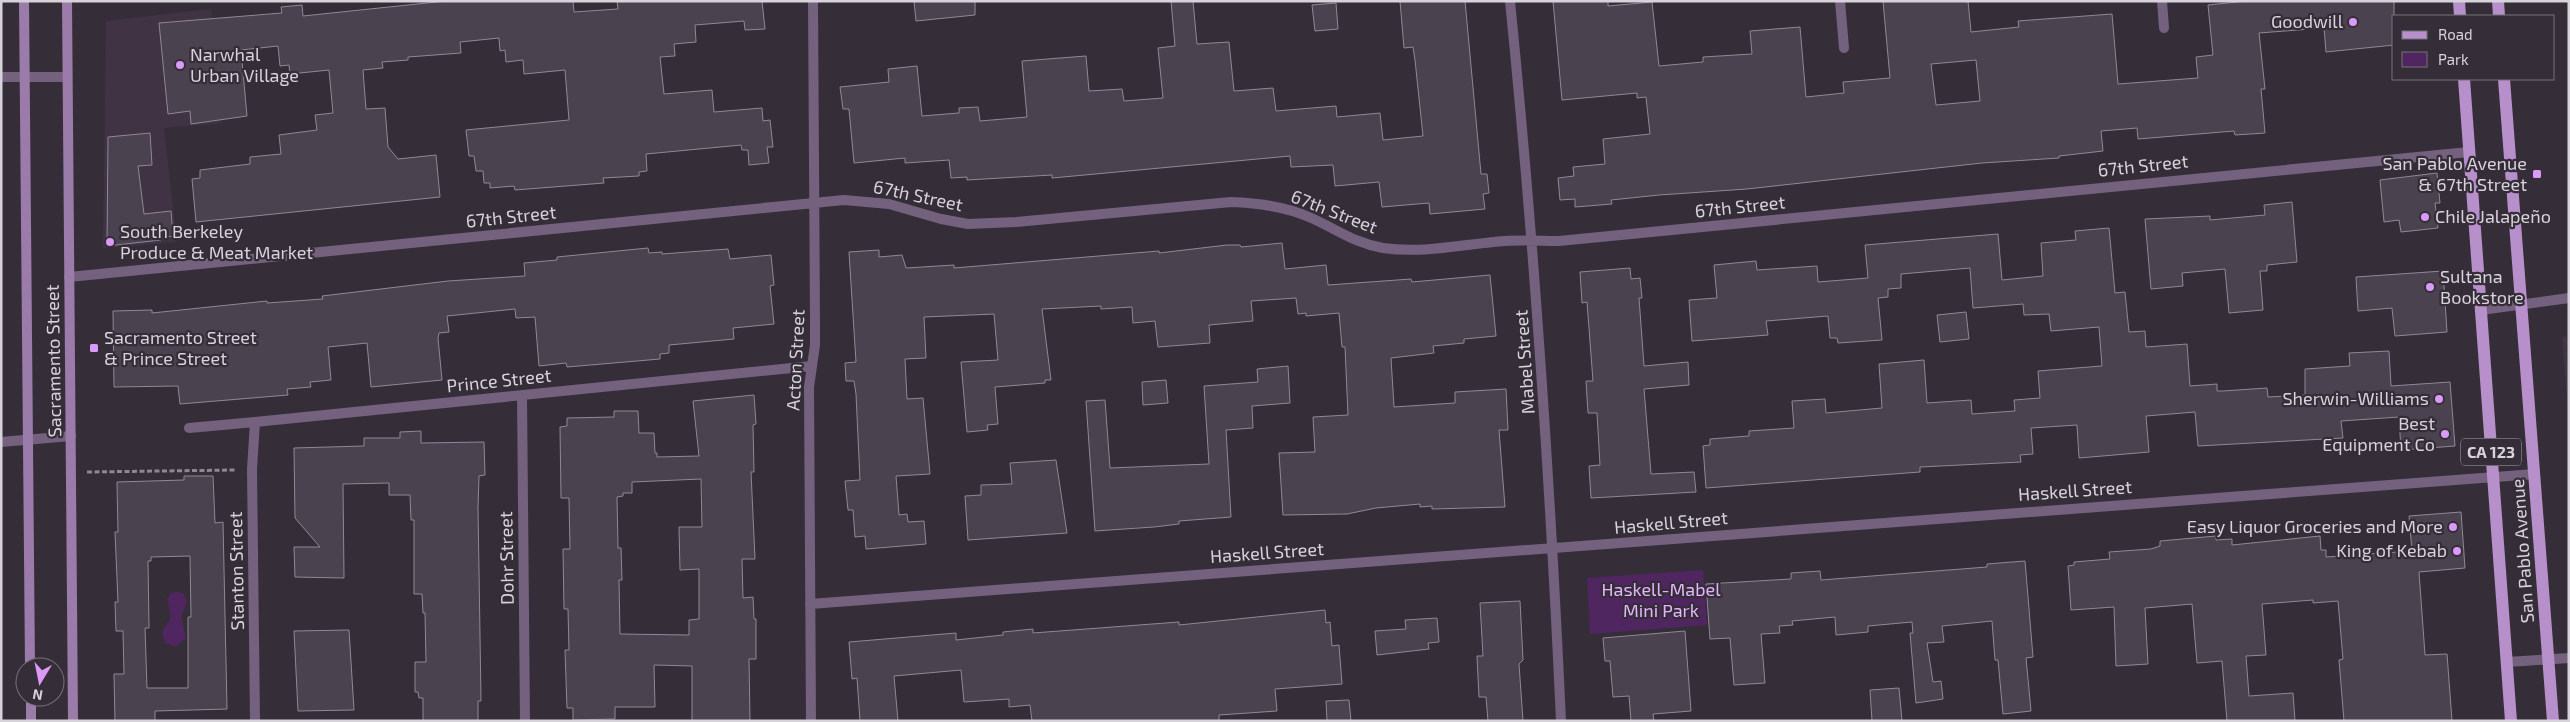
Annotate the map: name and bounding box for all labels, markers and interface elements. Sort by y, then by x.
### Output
place label: Goodwill [2271,10,2344,32]
legend [2392,15,2555,80]
marker: Goodwill [2347,16,2359,28]
text: Road [2438,25,2473,43]
place label: Narwhal Urban Village [190,43,299,86]
text: Park [2438,50,2469,68]
marker: Narwhal Urban Village [174,59,186,71]
street label: 67th Street [2097,149,2189,181]
place label: San Pablo Avenue & 67th Street [2382,152,2527,195]
marker: San Pablo Avenue & 67th Street [2531,168,2543,180]
street label: 67th Street [871,175,965,215]
street label: 67th Street [1288,185,1381,238]
street label: 67th Street [1694,190,1786,222]
street label: 67th Street [465,200,557,232]
place label: Chile Jalapeño [2435,205,2551,227]
marker: Chile Jalapeño [2419,211,2431,223]
place label: South Berkeley Produce & Meat Market [120,220,313,263]
marker: South Berkeley Produce & Meat Market [104,236,116,248]
place label: Sultana Bookstore [2440,265,2524,308]
marker: Sultana Bookstore [2424,281,2436,293]
street label: Sacramento Street [41,284,65,438]
street label: Acton Street [781,309,809,411]
street label: Mabel Street [1509,309,1539,415]
place label: Sacramento Street & Prince Street [104,326,257,369]
marker: Sacramento Street & Prince Street [88,342,100,354]
street label: Prince Street [445,364,552,396]
place label: Sherwin-Williams [2282,387,2429,409]
marker: Sherwin-Williams [2433,393,2445,405]
place label: Best Equipment Co [2322,412,2435,455]
marker: Best Equipment Co [2439,428,2451,440]
road number: CA 123 [2461,438,2521,466]
street label: Haskell Street [2017,475,2133,505]
street label: San Pablo Avenue [2506,478,2538,624]
street label: Haskell Street [1613,506,1729,538]
street label: Stanton Street [224,511,248,631]
street label: Dohr Street [494,511,518,605]
place label: Easy Liquor Groceries and More [2187,515,2443,537]
marker: Easy Liquor Groceries and More [2447,521,2459,533]
street label: Haskell Street [1209,537,1325,567]
place label: King of Kebab [2336,539,2447,561]
marker: King of Kebab [2451,545,2463,557]
park label: Haskell-Mabel Mini Park [1602,578,1721,621]
north arrow [15,657,65,707]
text: N [31,686,44,705]

